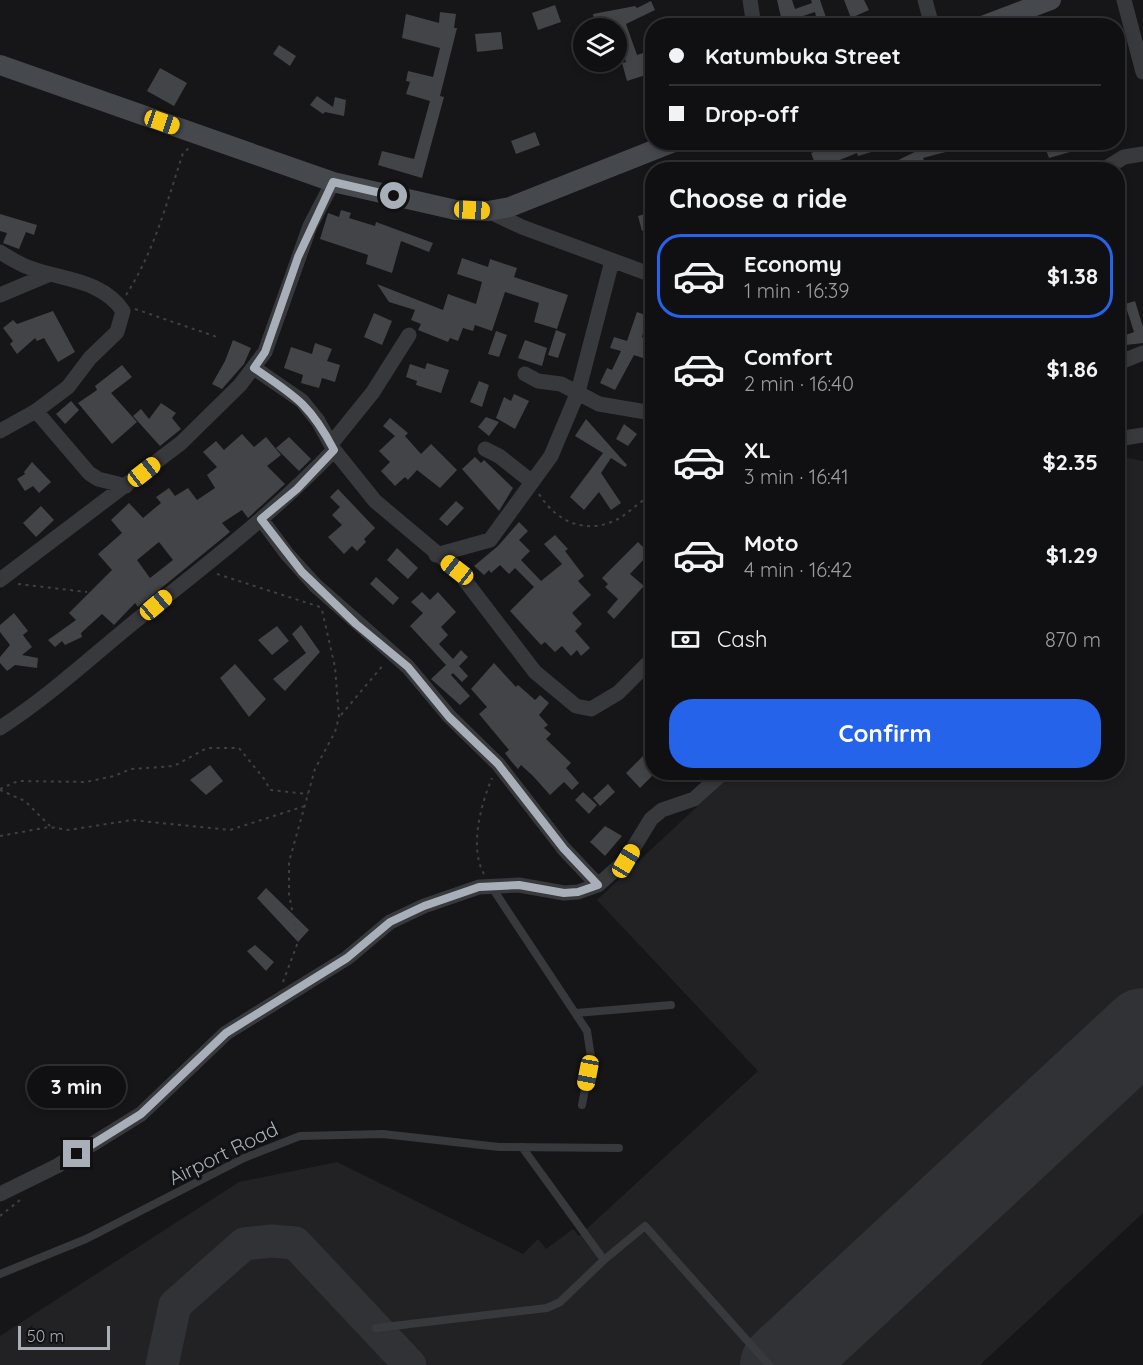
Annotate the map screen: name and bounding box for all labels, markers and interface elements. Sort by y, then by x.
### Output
map controls [573,18,627,72]
button: layers [573,18,627,72]
text: Katumbuka Street [705,42,901,70]
text: Drop-off [705,100,799,128]
car [142,108,182,136]
text: Choose a ride [669,181,847,215]
route start [380,182,407,209]
car [454,200,490,220]
icon: car [672,249,726,303]
text: Economy [744,250,842,278]
text: $1.38 [1047,262,1098,290]
text: 1 min · 16:39 [744,278,849,303]
icon: car [672,342,726,396]
text: Comfort [744,343,833,371]
text: $1.86 [1047,355,1098,383]
text: 2 min · 16:40 [744,371,854,396]
icon: car [672,435,726,489]
text: XL [744,436,771,464]
text: $2.35 [1042,448,1098,476]
car [124,454,164,490]
text: 3 min · 16:41 [744,464,849,489]
icon: car [672,528,726,582]
text: Moto [744,529,798,557]
text: $1.29 [1046,541,1098,569]
car [437,552,477,588]
text: 4 min · 16:42 [744,557,852,582]
car [136,587,176,623]
icon: cash [669,623,702,656]
text: Cash [717,625,768,653]
text: 870 m [1045,627,1101,652]
button: Confirm [669,699,1101,768]
car [609,841,643,881]
car [576,1054,600,1092]
callout: 3 min [28,1067,127,1109]
text: 3 min [51,1074,102,1099]
street label: Airport Road [164,1116,282,1190]
route end [63,1140,90,1167]
scale bar [18,1323,110,1350]
text: 50 m [27,1326,64,1346]

